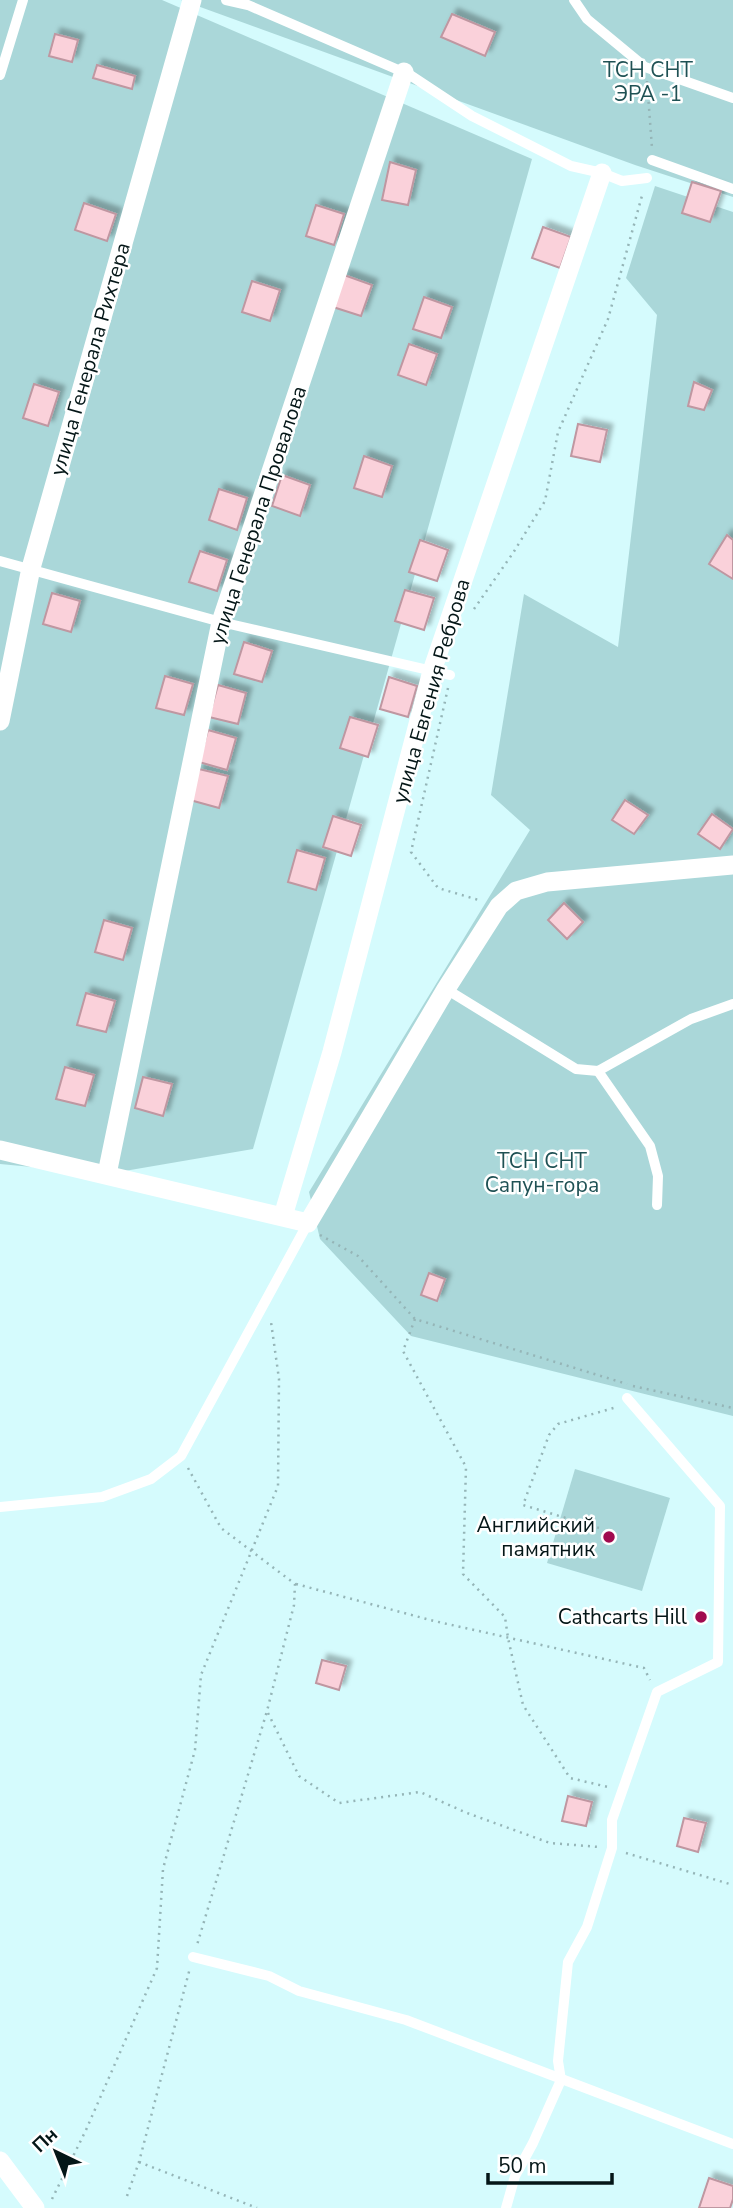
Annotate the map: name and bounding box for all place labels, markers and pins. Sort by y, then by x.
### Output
place label: Английский памятник [477,1511,596,1563]
marker: Английский памятник [601,1529,617,1545]
place label: Cathcarts Hill [558,1603,688,1631]
marker: Cathcarts Hill [693,1609,709,1625]

